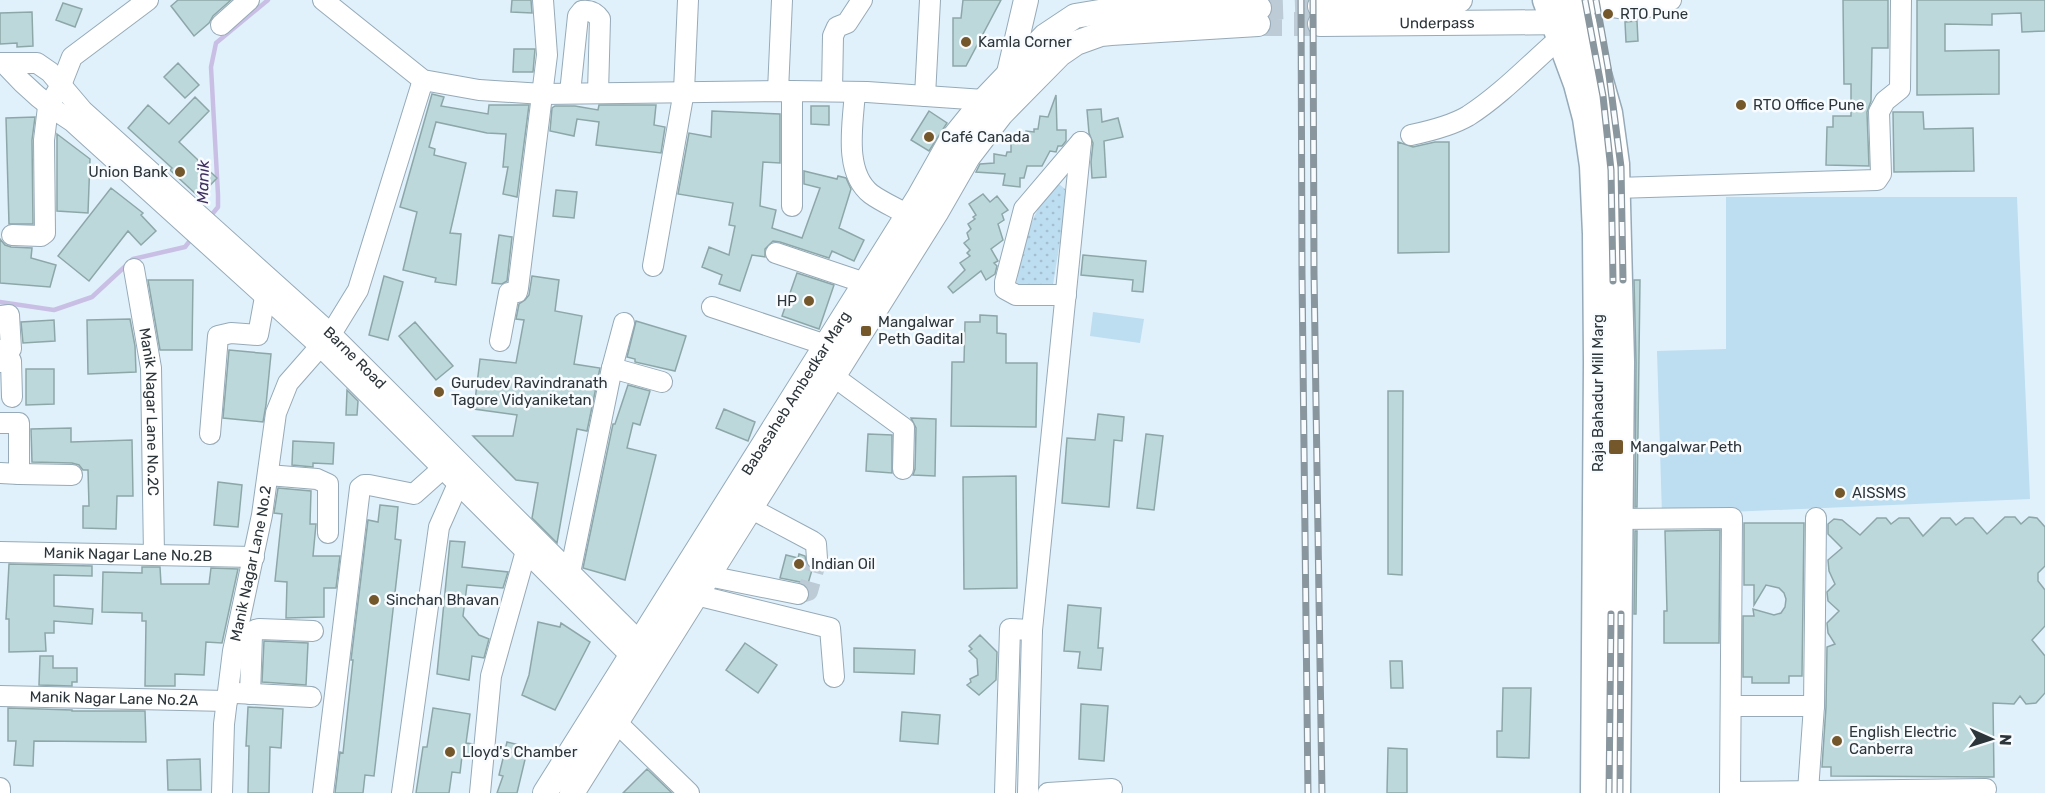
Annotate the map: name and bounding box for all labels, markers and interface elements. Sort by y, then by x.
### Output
place label: RTO Pune [1620,5,1688,23]
marker: RTO Pune [1601,7,1615,21]
street label: Underpass [1399,14,1475,32]
place label: Kamla Corner [978,33,1072,51]
marker: Kamla Corner [959,35,973,49]
place label: RTO Office Pune [1753,96,1865,114]
marker: RTO Office Pune [1734,98,1748,112]
place label: Café Canada [941,128,1030,146]
marker: Café Canada [922,130,936,144]
water label: Manik [193,159,213,204]
place label: Union Bank [88,163,168,181]
marker: Union Bank [173,165,187,179]
place label: HP [777,292,797,310]
marker: HP [802,294,816,308]
street label: Babasaheb Ambedkar Marg [738,308,854,479]
place label: Mangalwar Peth Gadital [878,313,963,348]
street label: Raja Bahadur Mill Marg [1589,314,1607,472]
street label: Barne Road [320,323,390,393]
marker: Mangalwar Peth Gadital [859,324,873,338]
street label: Manik Nagar Lane No.2C [135,326,162,496]
place label: Gurudev Ravindranath Tagore Vidyaniketan [451,374,608,409]
marker: Gurudev Ravindranath Tagore Vidyaniketan [432,385,446,399]
marker: Mangalwar Peth [1607,438,1625,456]
place label: Mangalwar Peth [1630,438,1742,456]
street label: Manik Nagar Lane No.2 [226,484,275,643]
place label: AISSMS [1852,484,1906,502]
marker: AISSMS [1833,486,1847,500]
street label: Manik Nagar Lane No.2B [43,544,212,565]
place label: Indian Oil [811,555,875,573]
marker: Indian Oil [792,557,806,571]
place label: Sinchan Bhavan [386,591,499,609]
marker: Sinchan Bhavan [367,593,381,607]
street label: Manik Nagar Lane No.2A [29,688,199,709]
north arrow [1961,709,2021,769]
place label: English Electric Canberra [1849,723,1957,758]
marker: English Electric Canberra [1830,734,1844,748]
text: N [1996,734,2015,746]
place label: Lloyd's Chamber [462,743,578,761]
marker: Lloyd's Chamber [443,745,457,759]

